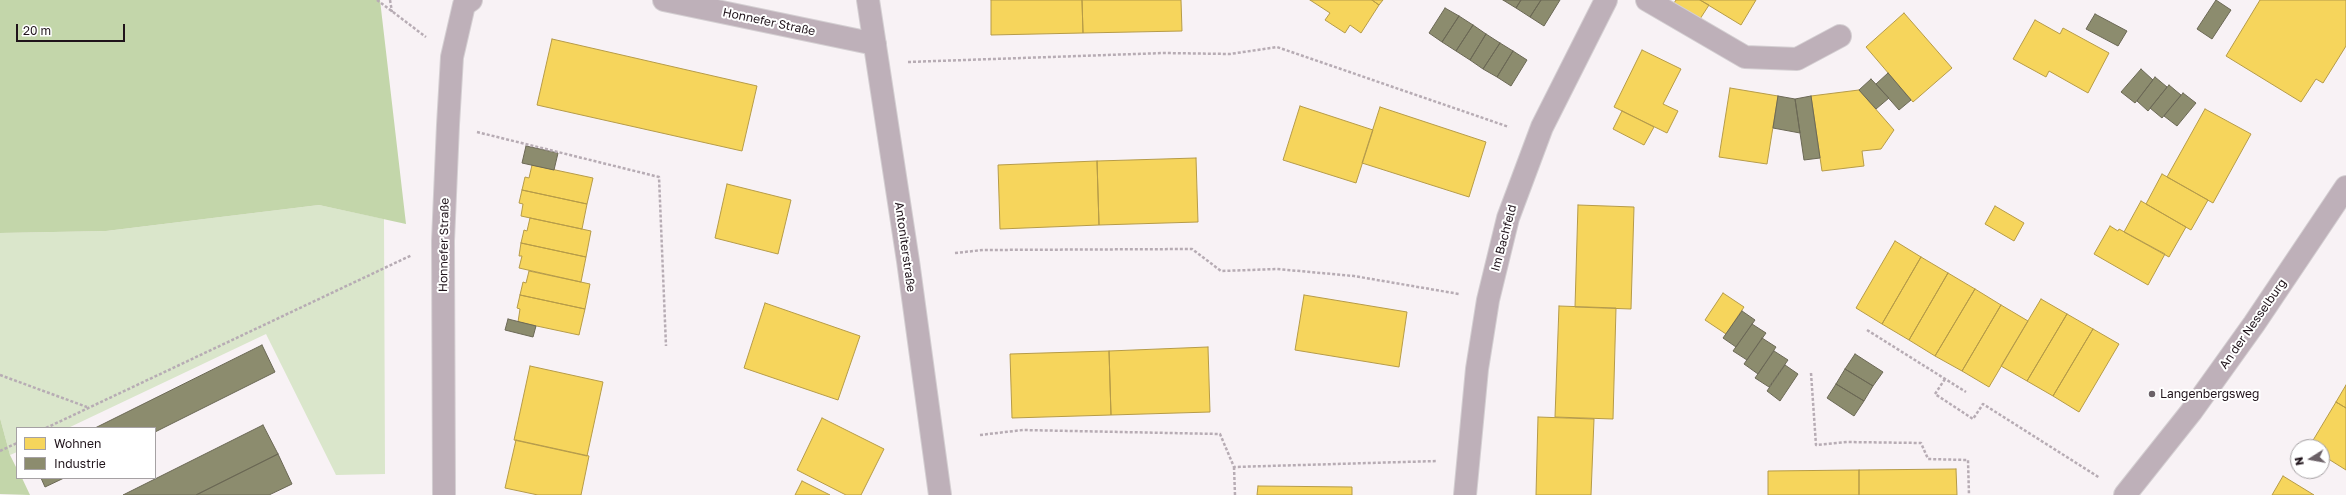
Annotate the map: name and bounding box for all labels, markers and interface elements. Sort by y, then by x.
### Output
street label: Honnefer Straße [721,5,817,39]
scale bar [18,16,127,42]
text: 20 m [23,23,51,38]
street label: Honnefer Straße [436,198,452,292]
street label: Antoniterstraße [892,201,918,293]
street label: Im Bachfeld [1488,203,1520,273]
street label: An der Nesselburg [2217,276,2289,372]
place label: Langenbergsweg [2160,387,2259,401]
marker: Langenbergsweg [2147,389,2157,399]
legend [16,427,156,479]
text: Wohnen [54,436,101,451]
north arrow [2290,439,2330,479]
text: Industrie [54,456,106,471]
text: N [2292,456,2306,467]

